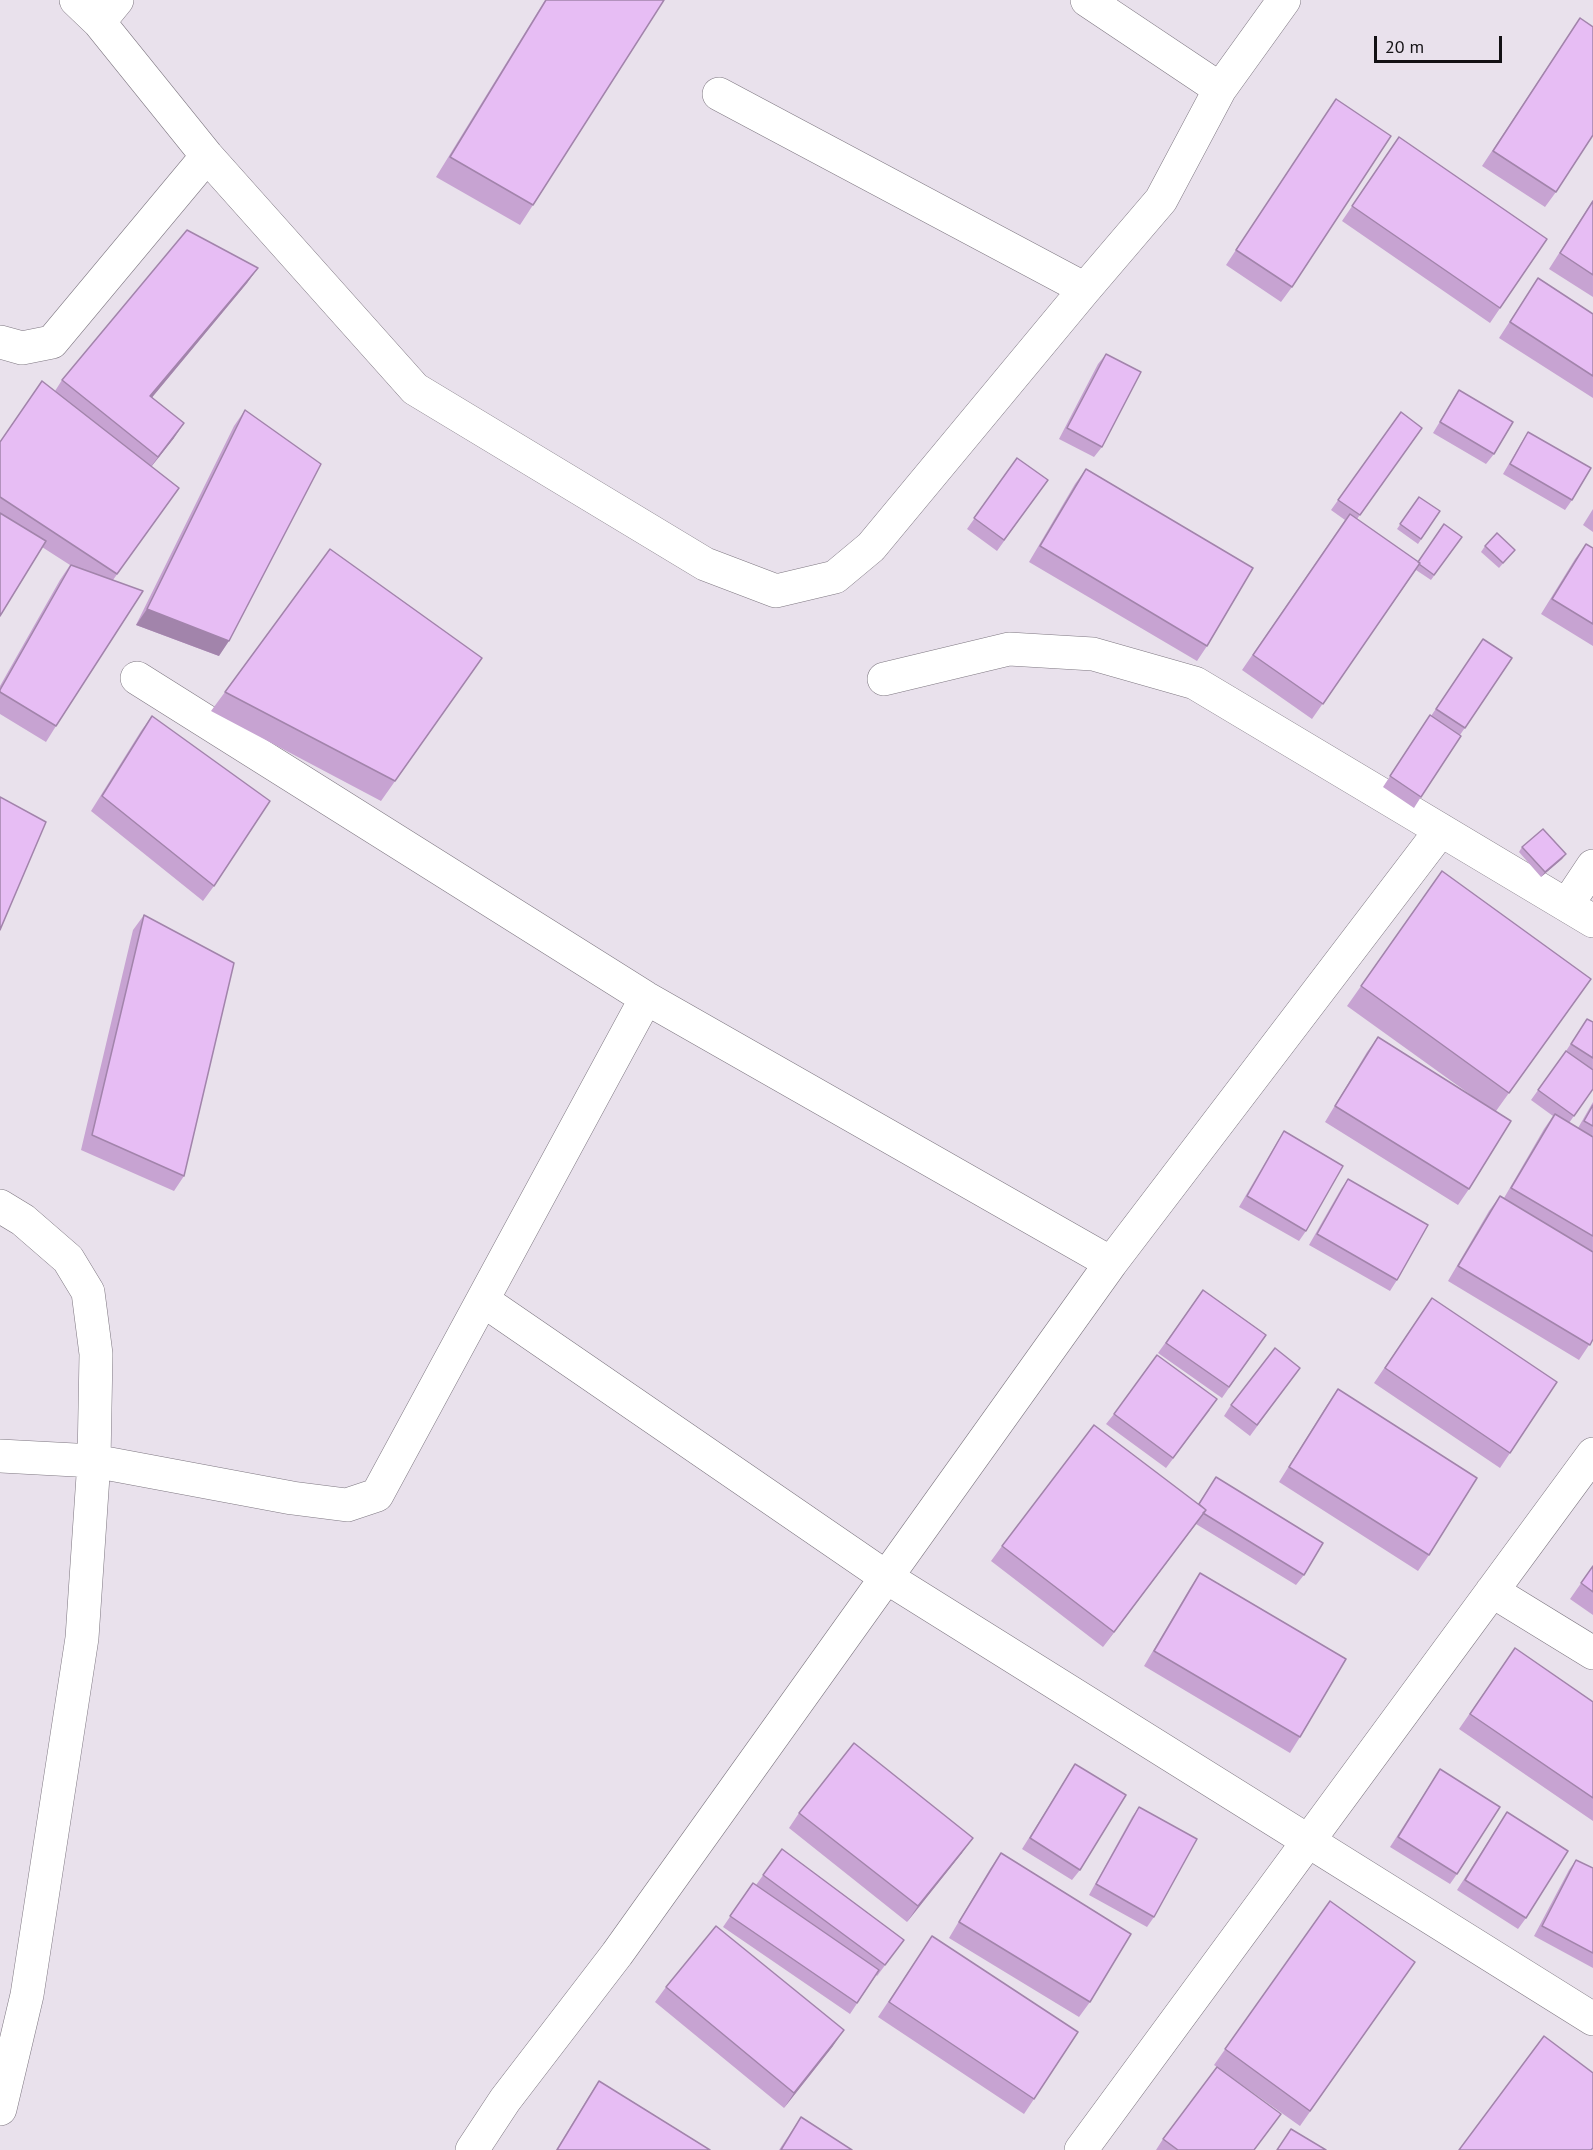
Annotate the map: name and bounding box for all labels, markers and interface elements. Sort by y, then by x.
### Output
scale bar [1377,24,1504,62]
text: 20 m [1385,35,1424,58]

